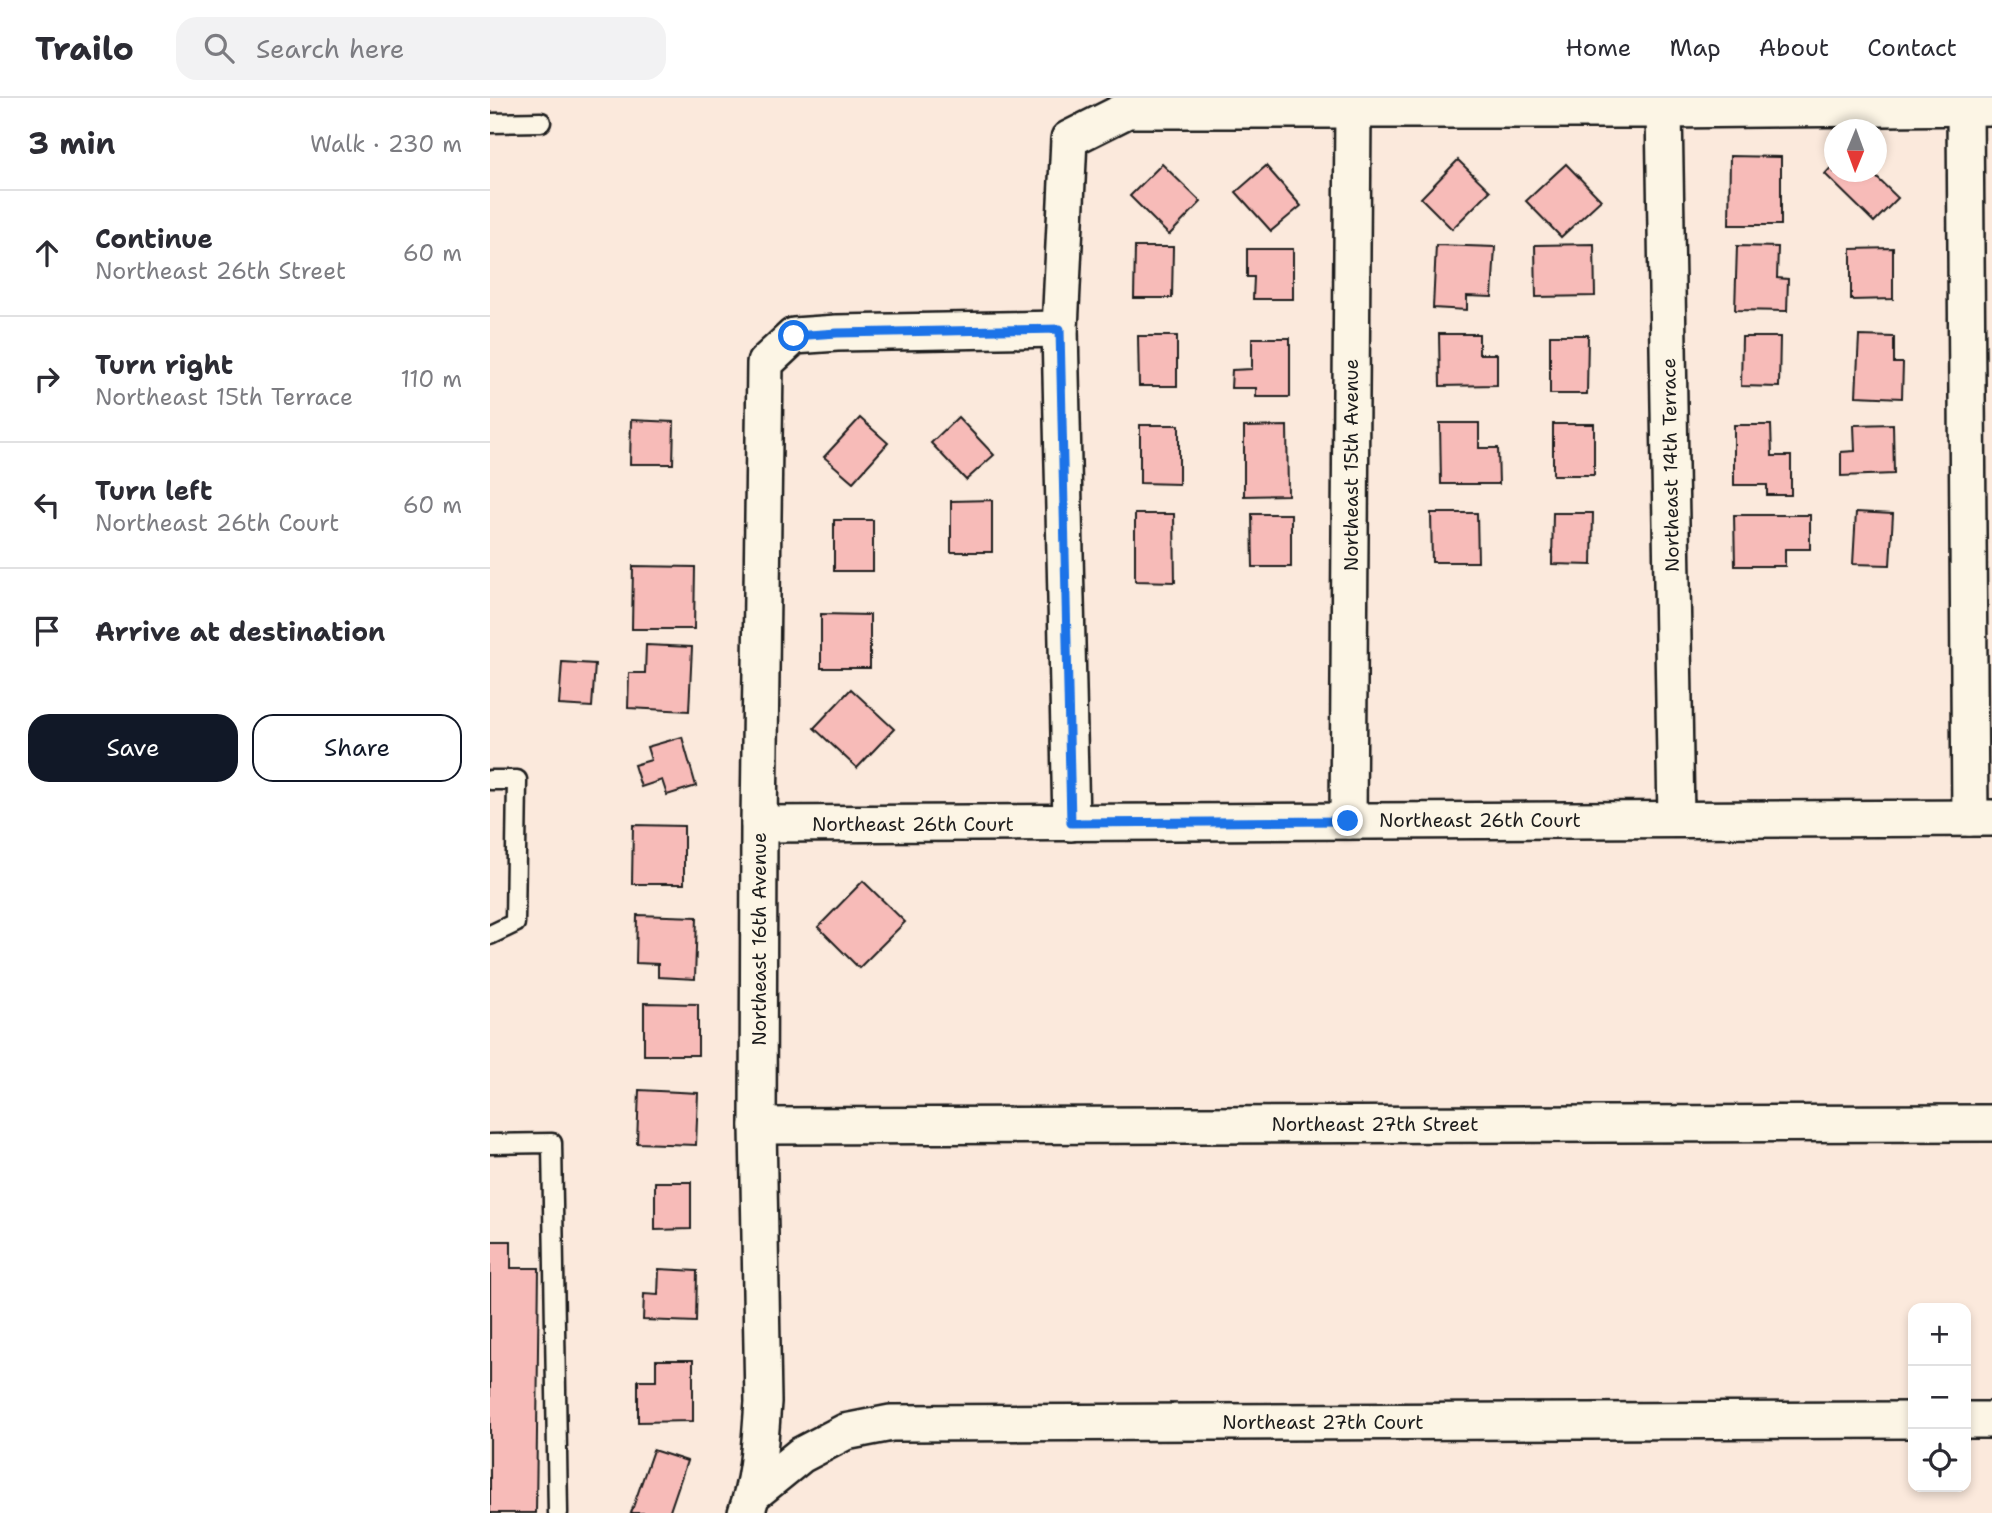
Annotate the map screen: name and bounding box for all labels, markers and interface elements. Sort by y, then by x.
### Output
search box [176,17,666,80]
text: Trailo [35,26,134,71]
icon: search [200,29,238,67]
text: Search here [256,31,405,66]
text: Home [1565,32,1631,64]
text: Map [1669,32,1721,64]
text: About [1759,32,1829,64]
text: Contact [1867,32,1957,64]
north arrow [1824,119,1887,182]
text: 3 min [28,123,115,164]
text: Walk · 230 m [310,129,462,159]
text: Continue [95,221,213,256]
icon: ahead [28,234,66,272]
text: 60 m [403,238,462,268]
text: Northeast 26th Street [95,256,346,286]
route start [778,320,809,351]
text: Turn right [95,347,233,382]
street label: Northeast 14th Terrace [1656,358,1685,572]
street label: Northeast 15th Avenue [1339,359,1364,571]
icon: right [28,360,66,398]
text: 110 m [400,364,462,394]
text: Northeast 15th Terrace [95,382,353,412]
text: Turn left [95,473,212,508]
icon: left [28,486,66,524]
text: 60 m [403,490,462,520]
text: Northeast 26th Court [95,508,339,538]
icon: arrive [28,612,66,650]
text: Arrive at destination [95,614,385,649]
button: Save [28,714,238,782]
button: Share [252,714,462,782]
route end [1332,805,1363,836]
street label: Northeast 26th Court [1379,808,1581,833]
street label: Northeast 26th Court [812,812,1014,837]
street label: Northeast 16th Avenue [747,832,772,1046]
street label: Northeast 27th Street [1272,1112,1478,1137]
map controls [1908,1303,1971,1492]
button: + [1908,1303,1971,1366]
button: − [1908,1366,1971,1429]
street label: Northeast 27th Court [1222,1410,1424,1435]
button: locate [1908,1429,1971,1492]

